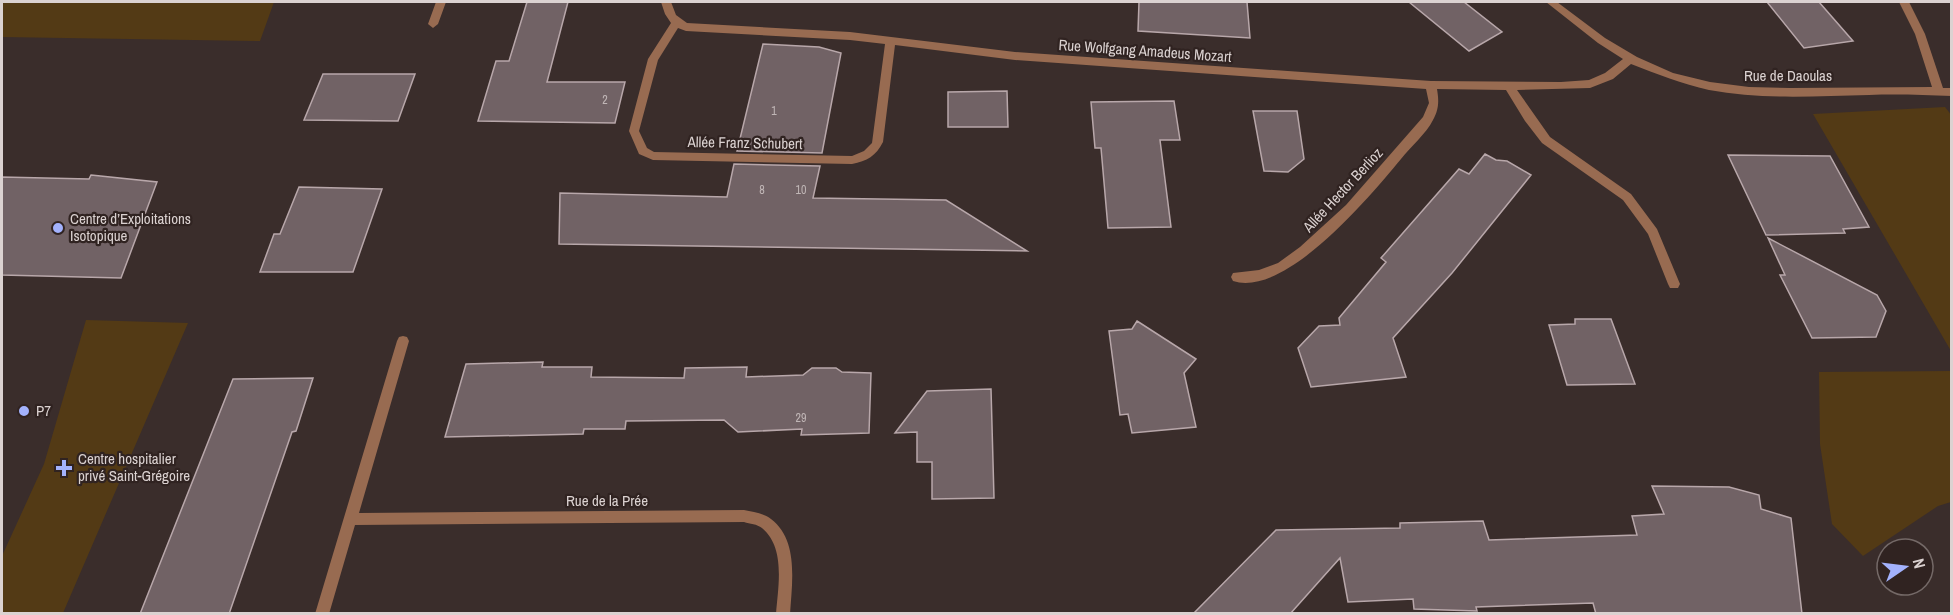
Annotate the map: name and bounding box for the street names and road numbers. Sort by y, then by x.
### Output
street label: Rue Wolfgang Amadeus Mozart [1058,34,1233,67]
street label: Rue de Daoulas [1744,65,1832,86]
street label: Allée Franz Schubert [686,131,803,154]
street label: Allée Hector Berlioz [1297,143,1387,237]
street label: Rue de la Prée [566,490,648,511]

